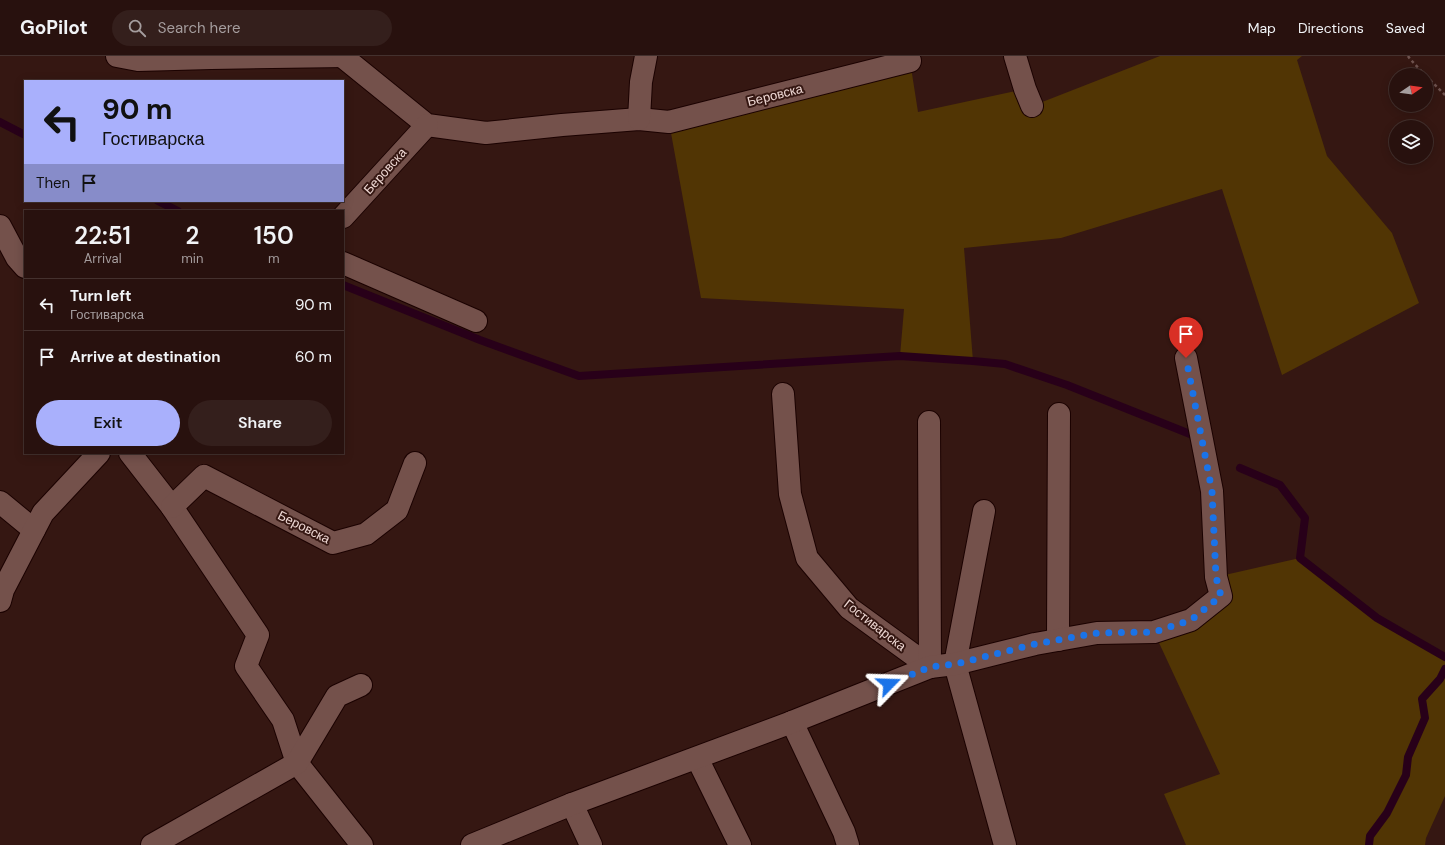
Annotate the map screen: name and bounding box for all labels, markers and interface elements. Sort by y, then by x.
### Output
search box [112,10,392,46]
text: GoPilot [20,15,88,40]
icon: search [126,17,148,39]
text: Search here [158,18,241,38]
text: Map [1248,19,1276,37]
text: Directions [1298,19,1364,37]
text: Saved [1386,19,1425,37]
north arrow [1389,68,1433,112]
map controls [1389,68,1433,164]
street label: Беровска [745,80,805,110]
text: 90 m [102,91,172,128]
icon: left [36,96,88,148]
button: layers [1389,120,1433,164]
text: Гостиварска [102,127,205,151]
street label: Беровска [360,144,411,198]
icon: arrive [78,172,100,194]
text: Then [36,173,70,193]
text: 22:51 [74,220,131,251]
text: 2 [185,220,199,251]
text: 150 [254,220,294,251]
text: Arrival [84,250,122,267]
text: min [181,250,203,267]
text: m [268,250,280,267]
text: Turn left [70,286,131,306]
icon: left [36,294,58,316]
text: 90 m [295,295,332,315]
text: Гостиварска [70,306,144,323]
pin [1169,317,1203,358]
icon: arrive [1175,323,1197,345]
icon: arrive [36,346,58,368]
text: Arrive at destination [70,347,221,367]
text: 60 m [295,347,332,367]
button: Exit [36,400,180,446]
button: Share [188,400,332,446]
street label: Беровска [275,507,334,548]
street label: Гостиварска [841,596,910,655]
position arrow [868,663,910,705]

